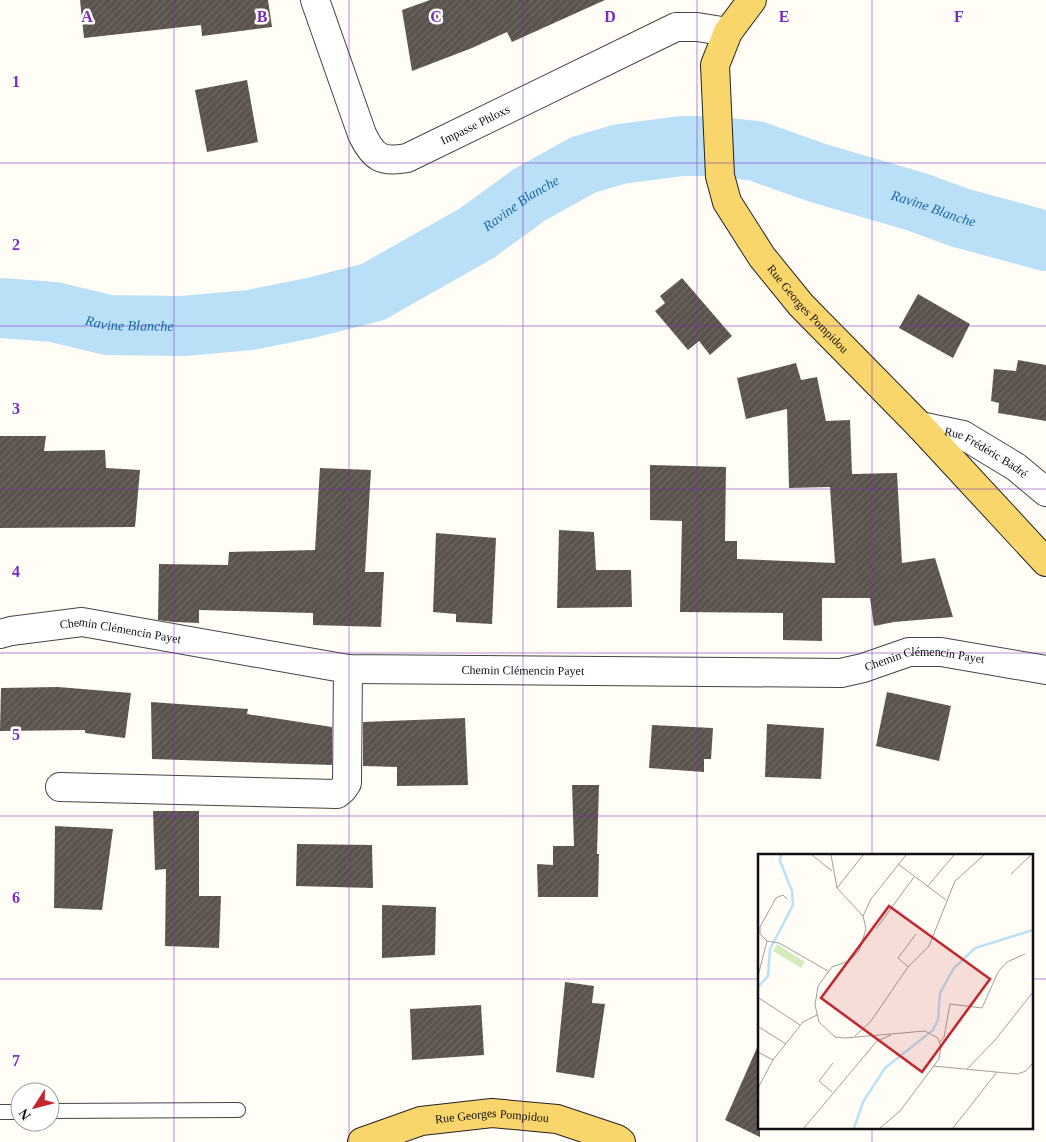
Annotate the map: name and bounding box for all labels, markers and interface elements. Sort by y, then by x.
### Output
text: A [81,8,93,25]
text: B [257,8,268,25]
text: C [430,8,442,25]
text: D [604,8,616,25]
text: E [779,8,789,25]
text: F [954,8,964,25]
text: 1 [12,73,20,90]
street label: Impasse Phloxs [438,102,512,148]
water label: Ravine Blanche [479,172,561,234]
water label: Ravine Blanche [889,187,978,229]
text: 2 [12,236,20,253]
street label: Rue Georges Pompidou [764,262,851,356]
water label: Ravine Blanche [83,312,174,333]
text: 3 [12,400,20,417]
street label: Rue Frédéric Badré [943,424,1031,481]
text: 4 [12,563,20,580]
street label: Chemin Clémencin Payet [59,615,183,646]
street label: Chemin Clémencin Payet [863,645,986,674]
street label: Chemin Clémencin Payet [461,663,585,678]
text: 5 [12,726,20,743]
inset map [758,854,1034,1130]
text: 6 [12,889,20,906]
text: 7 [12,1052,20,1069]
north arrow [10,1082,60,1132]
text: N [16,1106,34,1123]
street label: Rue Georges Pompidou [434,1106,550,1126]

